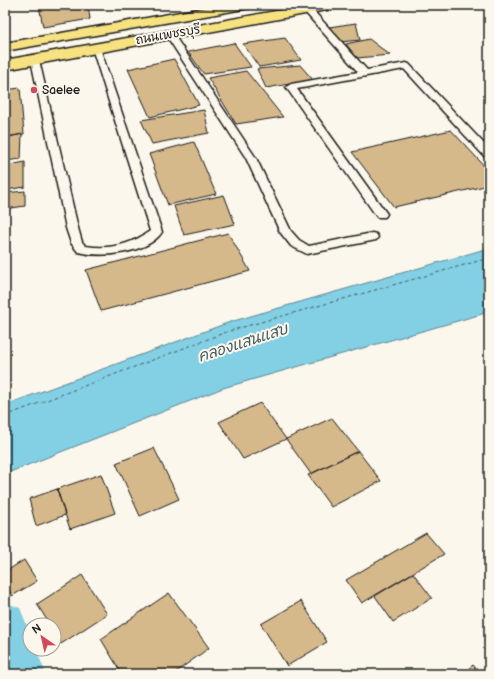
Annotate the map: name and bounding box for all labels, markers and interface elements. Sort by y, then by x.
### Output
street label: ถนนเพชรบุรี [134,22,202,49]
place label: Saelee [42,83,80,98]
marker: Saelee [29,85,39,95]
water label: คลองแสนแสบ [196,319,292,366]
north arrow [22,617,62,657]
text: N [30,621,44,637]

